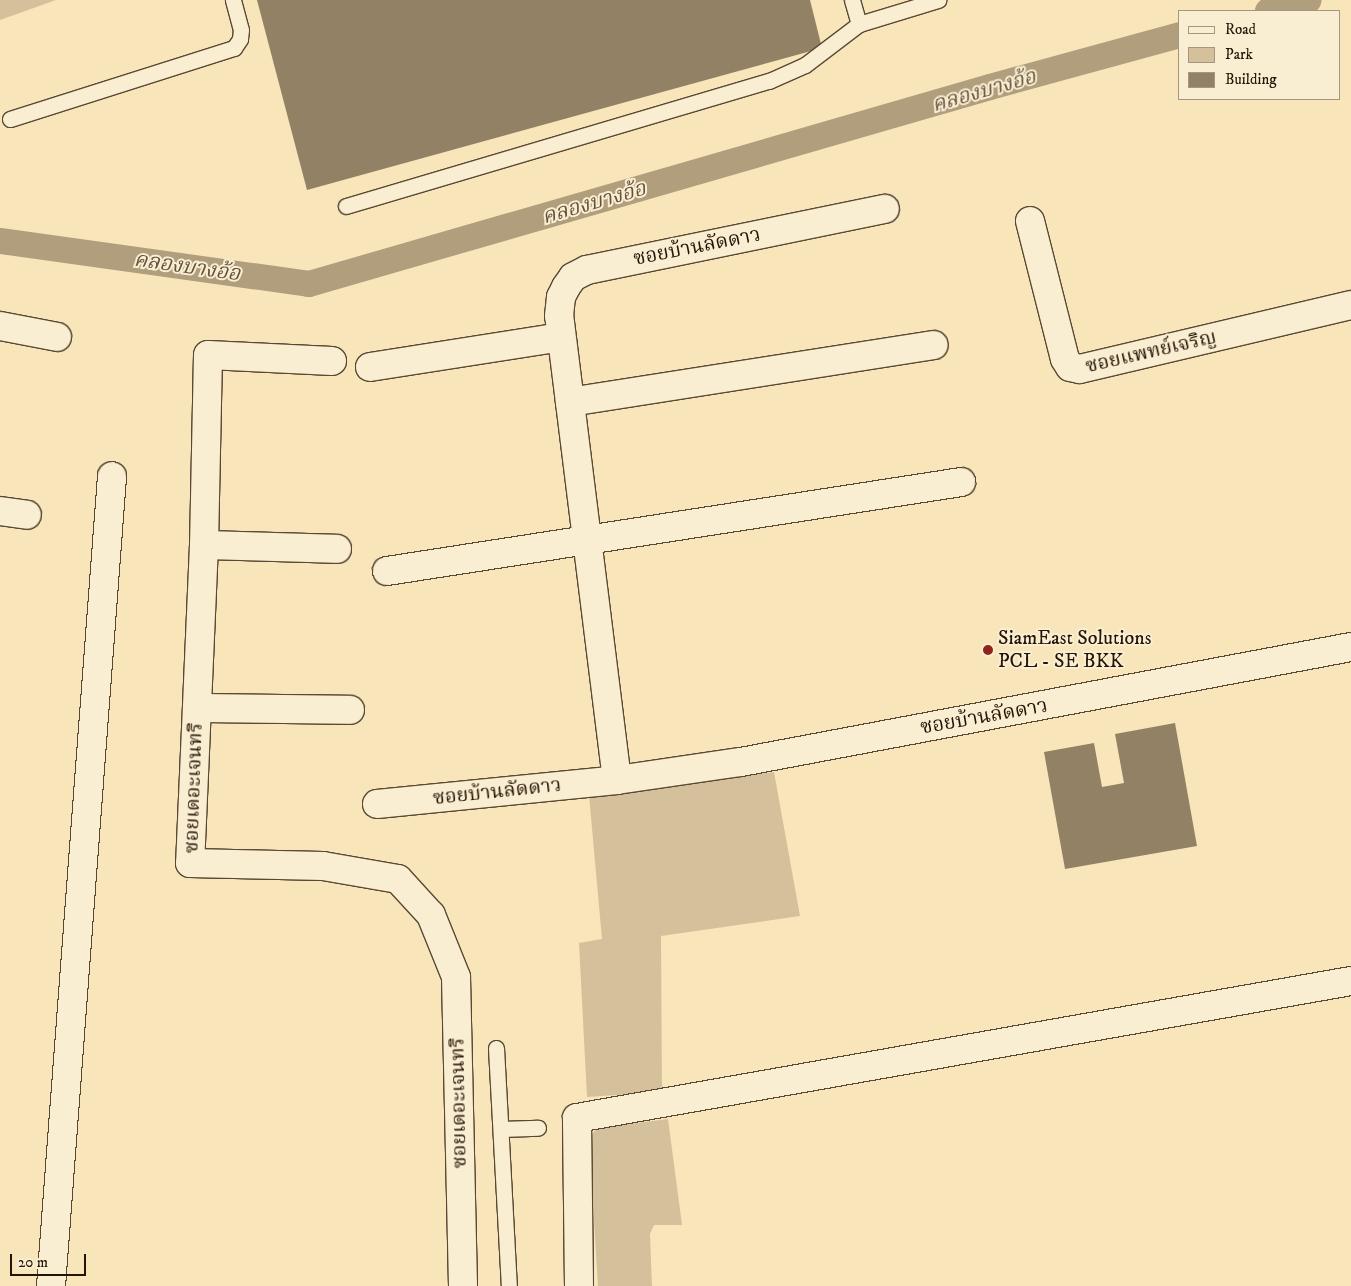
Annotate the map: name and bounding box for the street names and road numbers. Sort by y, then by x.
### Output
street label: ซอยบ้านลัดดาว [631,223,763,271]
street label: ซอยแพทย์เจริญ [1083,325,1219,379]
street label: ซอยบ้านลัดดาว [918,694,1050,740]
street label: ซอยเดอะเจนทริ [180,722,208,854]
street label: ซอยบ้านลัดดาว [432,773,562,811]
street label: ซอยเดอะเจนทริ [446,1037,472,1169]

